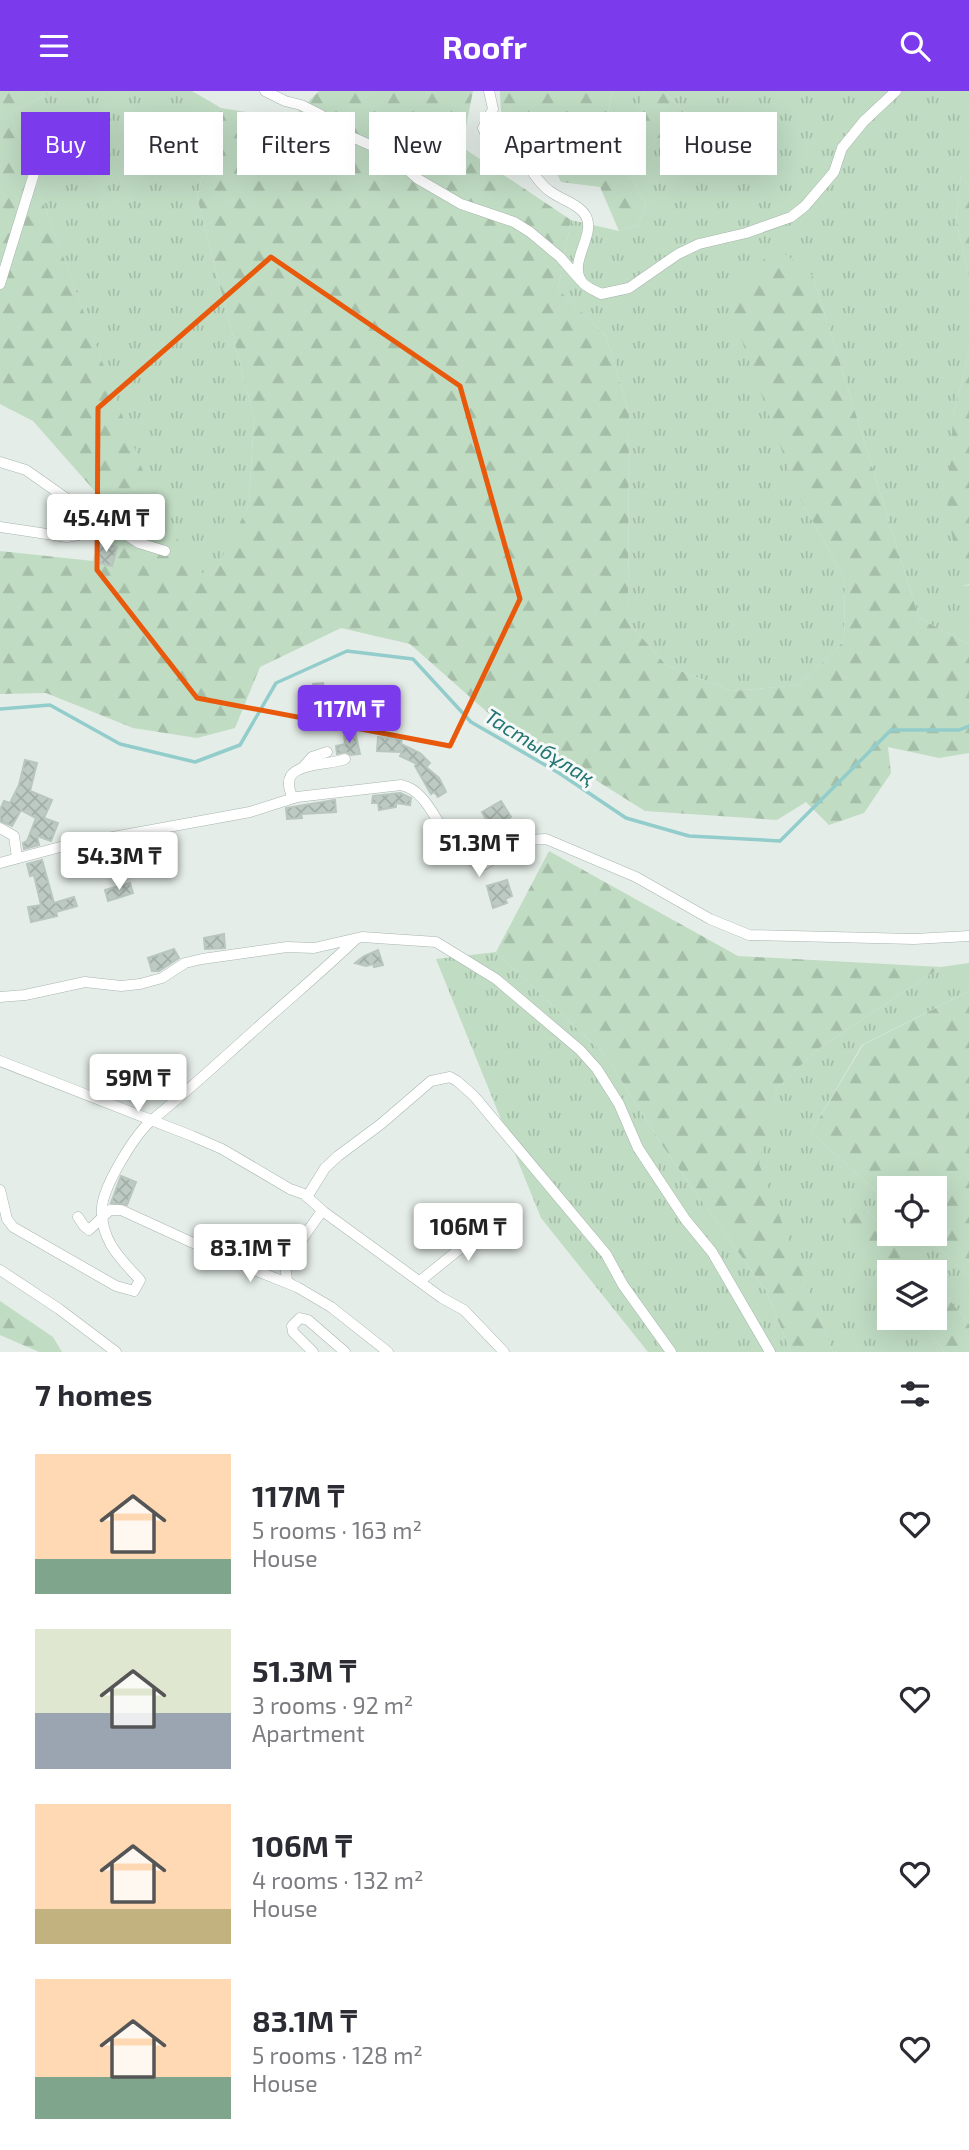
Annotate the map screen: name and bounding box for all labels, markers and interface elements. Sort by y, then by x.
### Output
icon: menu [35,27,73,65]
text: Roofr [442,27,527,65]
icon: search [896,27,934,65]
chip: Buy [21,112,110,175]
chip: Rent [124,112,223,175]
chip: Filters [237,112,355,175]
chip: New [369,112,466,175]
chip: Apartment [480,112,646,175]
chip: House [660,112,777,175]
pin: 45.4M ₸ [41,495,171,554]
text: 45.4M ₸ [63,503,149,531]
pin: 117M ₸ [292,685,406,745]
text: 117M ₸ [314,694,384,722]
water label: Тастыбұлақ [481,702,600,790]
pin: 51.3M ₸ [414,819,544,879]
text: 51.3M ₸ [439,828,519,856]
pin: 54.3M ₸ [54,833,184,892]
text: 54.3M ₸ [77,841,161,869]
pin: 59M ₸ [89,1055,187,1114]
text: 59M ₸ [106,1063,170,1091]
map controls [877,1176,947,1330]
button: locate [877,1176,947,1246]
pin: 106M ₸ [411,1203,525,1263]
text: 106M ₸ [430,1212,506,1240]
pin: 83.1M ₸ [185,1225,315,1284]
text: 83.1M ₸ [210,1233,290,1261]
button: layers [877,1260,947,1330]
icon: filters [896,1375,934,1413]
text: 7 homes [35,1376,152,1412]
text: 117M ₸ [252,1477,344,1513]
icon: home [91,1482,175,1566]
icon: heart [896,1505,934,1543]
text: 5 rooms · 163 m² [252,1516,422,1544]
text: House [252,1544,318,1572]
text: 51.3M ₸ [252,1652,356,1688]
icon: home [91,1657,175,1741]
icon: heart [896,1680,934,1718]
text: 3 rooms · 92 m² [252,1691,413,1719]
text: Apartment [252,1719,365,1747]
text: 106M ₸ [252,1827,352,1863]
icon: home [91,1832,175,1916]
icon: heart [896,1855,934,1893]
text: 4 rooms · 132 m² [252,1866,424,1894]
text: House [252,1894,318,1922]
text: 83.1M ₸ [252,2002,357,2038]
icon: home [91,2007,175,2091]
icon: heart [896,2030,934,2068]
text: 5 rooms · 128 m² [252,2041,423,2069]
text: House [252,2069,318,2097]

